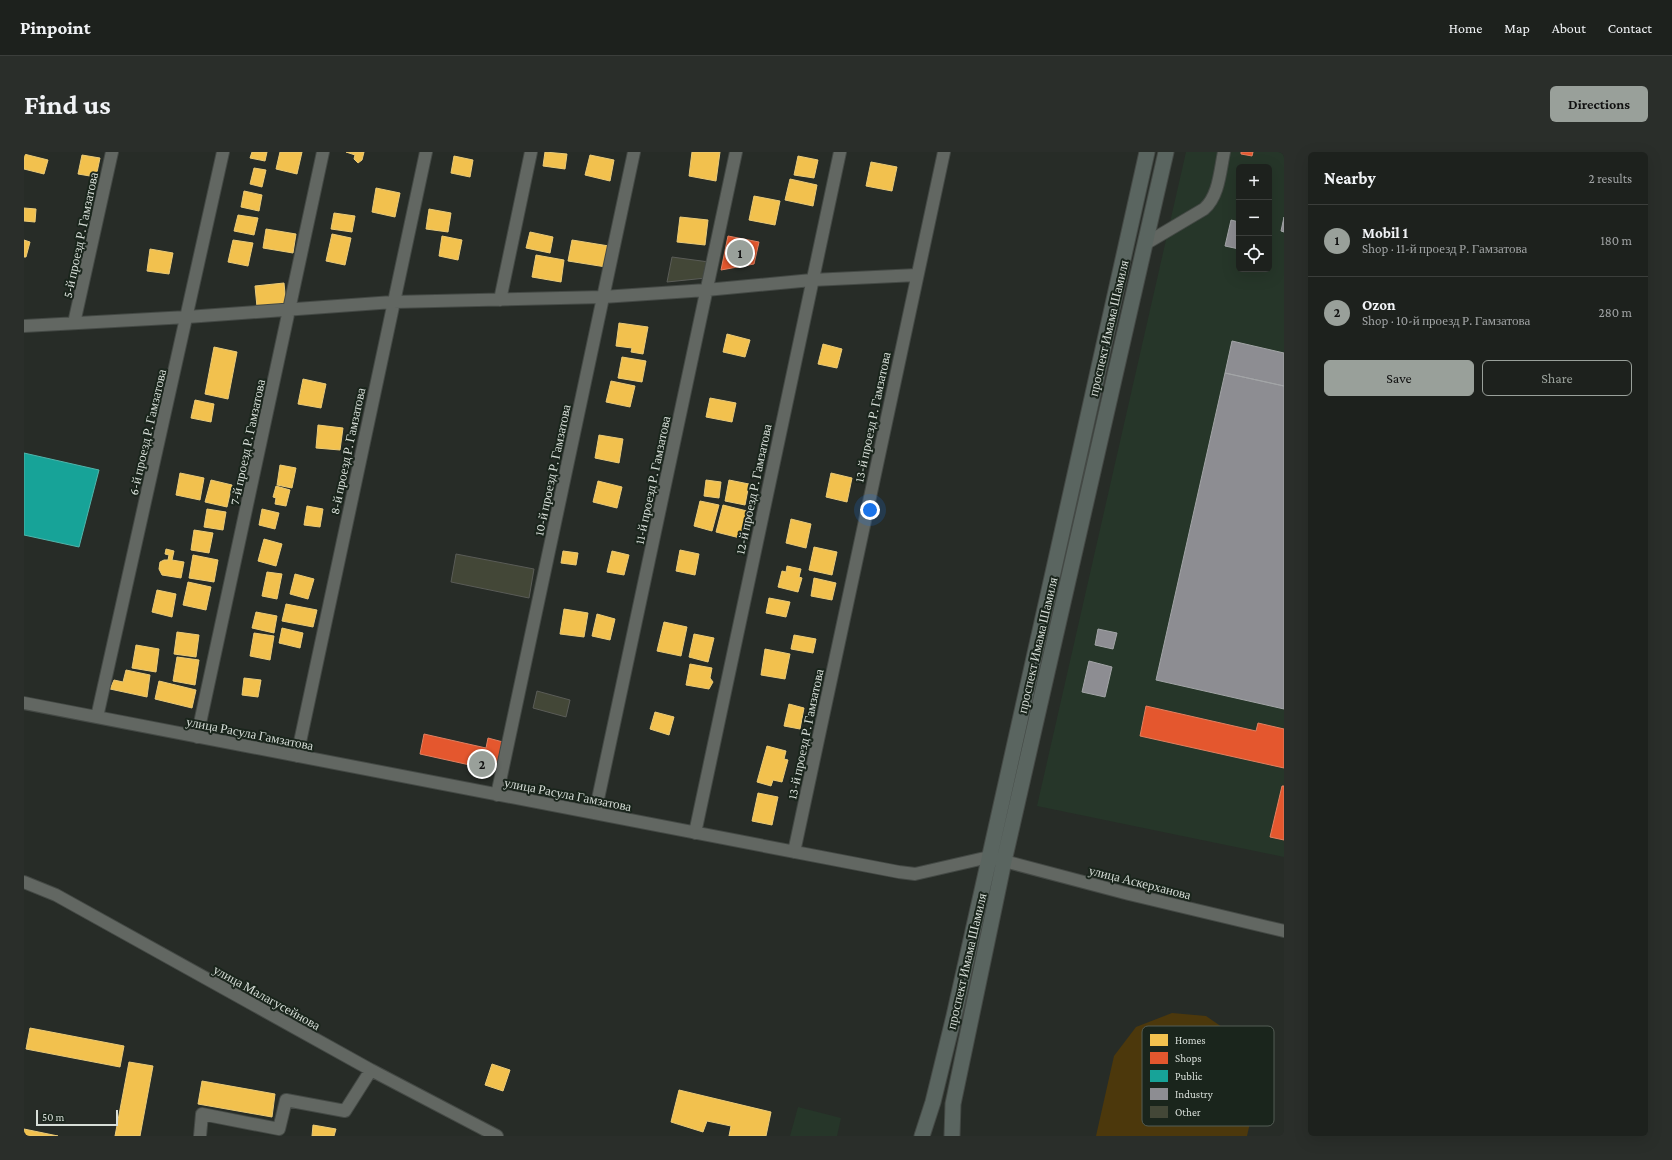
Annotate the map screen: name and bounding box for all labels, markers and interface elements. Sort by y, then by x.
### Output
text: Pinpoint [20,17,91,38]
text: Home [1449,20,1482,36]
text: Map [1504,20,1530,36]
text: About [1552,20,1586,36]
text: Contact [1608,20,1652,36]
button: Directions [1550,86,1648,122]
text: Find us [24,89,111,120]
map controls [1236,164,1272,272]
button: + [1236,164,1272,200]
text: Nearby [1324,169,1376,188]
street label: 5-й проезд Р. Гамзатова [60,171,101,299]
text: 2 results [1589,171,1632,186]
button: − [1236,200,1272,236]
text: Mobil 1 [1362,225,1408,241]
text: 1 [1335,233,1339,248]
text: 180 m [1600,233,1632,248]
button: locate [1236,236,1272,272]
pin: 1 [727,238,753,268]
text: Shop · 11-й проезд Р. Гамзатова [1362,241,1527,256]
street label: проспект Имама Шамиля [1086,259,1131,398]
text: Ozon [1362,297,1396,313]
text: 2 [1334,305,1340,320]
text: 280 m [1599,305,1632,320]
text: Shop · 10-й проезд Р. Гамзатова [1362,313,1530,328]
street label: 13-й проезд Р. Гамзатова [851,350,894,484]
button: Save [1324,360,1474,396]
button: Share [1482,360,1632,396]
street label: 6-й проезд Р. Гамзатова [126,367,169,497]
street label: 7-й проезд Р. Гамзатова [227,378,268,506]
street label: 8-й проезд Р. Гамзатова [327,386,368,516]
street label: 10-й проезд Р. Гамзатова [531,403,574,537]
street label: 11-й проезд Р. Гамзатова [632,414,673,546]
street label: 12-й проезд Р. Гамзатова [732,422,775,556]
your location [860,500,880,520]
street label: проспект Имама Шамиля [1015,576,1060,715]
street label: 13-й проезд Р. Гамзатова [784,667,827,801]
street label: улица Расула Гамзатова [185,714,315,753]
pin: 2 [469,749,495,779]
street label: улица Расула Гамзатова [503,775,633,814]
street label: улица Аскерханова [1087,863,1193,903]
street label: проспект Имама Шамиля [944,892,989,1031]
street label: улица Малагусейнова [211,962,323,1033]
legend [1142,1026,1274,1126]
text: Homes [1175,1034,1206,1046]
text: Shops [1175,1052,1202,1065]
text: Public [1175,1070,1203,1082]
text: Industry [1175,1088,1214,1101]
text: Other [1175,1106,1201,1118]
scale bar [36,1108,118,1127]
text: 50 m [42,1111,64,1123]

